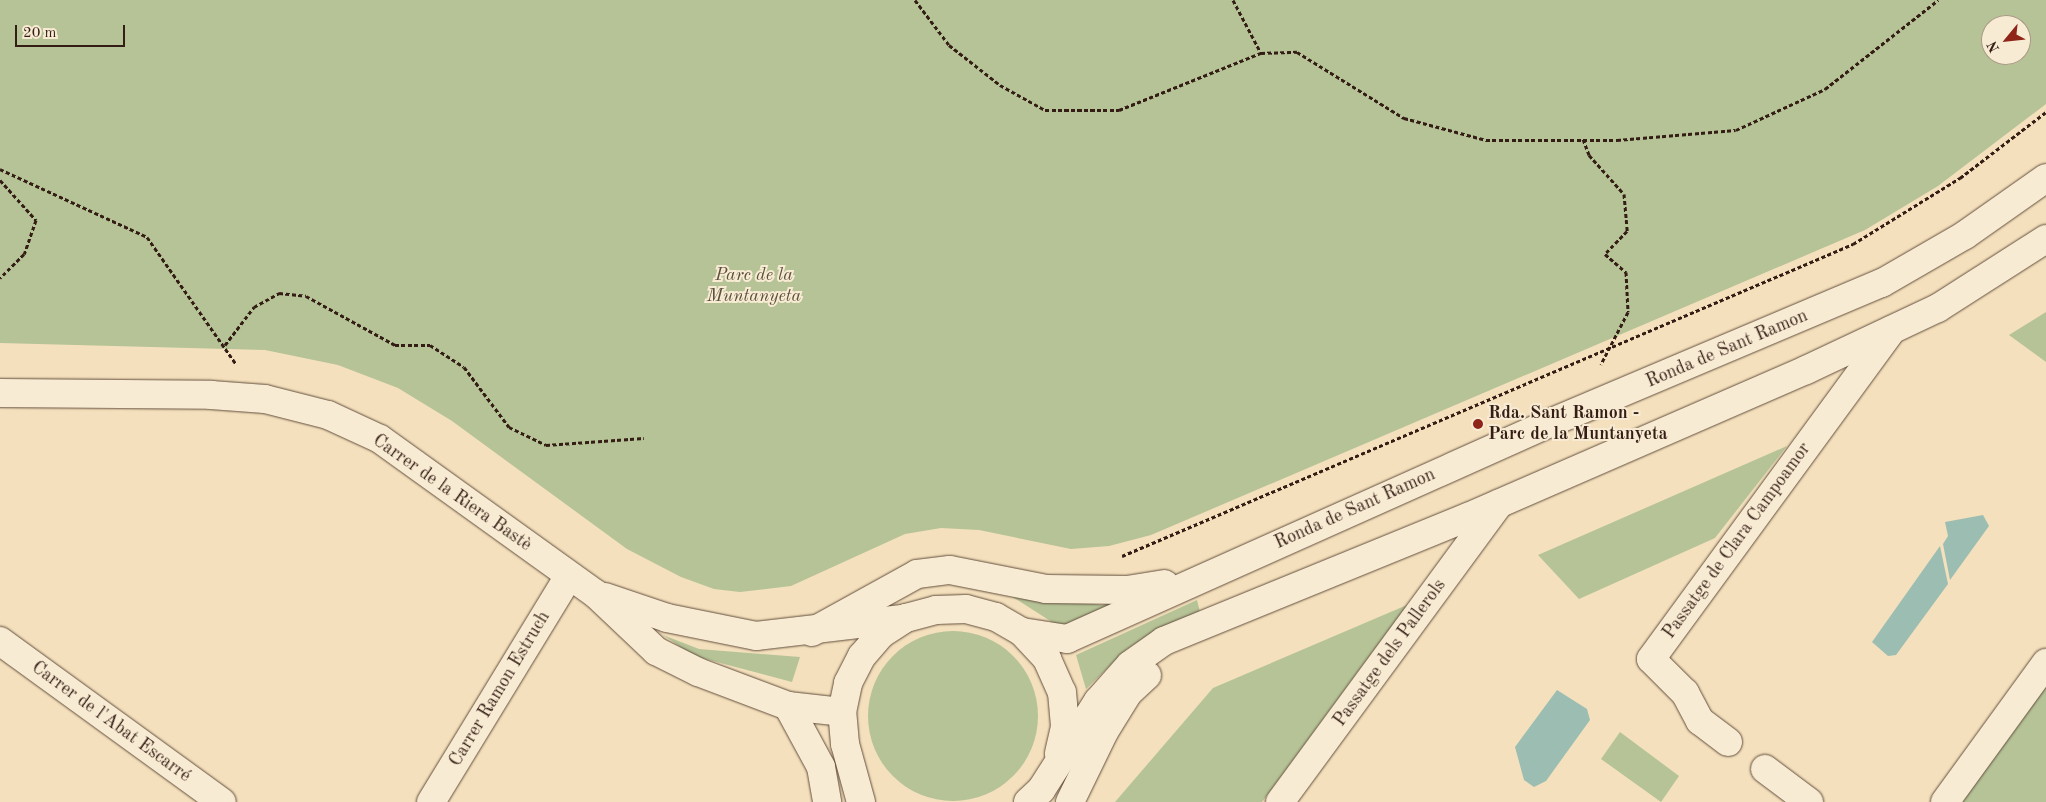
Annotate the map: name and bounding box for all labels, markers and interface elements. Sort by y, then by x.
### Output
scale bar [18,15,128,47]
north arrow [1981,15,2031,65]
text: 20 m [23,26,57,41]
text: N [1985,39,2002,55]
park label: Parc de la Muntanyeta [707,265,801,308]
street label: Ronda de Sant Ramon [1643,305,1811,393]
place label: Rda. Sant Ramon - Parc de la Muntanyeta [1488,403,1668,446]
marker: Rda. Sant Ramon - Parc de la Muntanyeta [1472,418,1484,430]
street label: Carrer de la Riera Bastè [368,430,536,556]
street label: Passatge de Clara Campoamor [1659,439,1815,643]
street label: Ronda de Sant Ramon [1271,464,1439,554]
street label: Passatge dels Pallerols [1329,575,1451,731]
street label: Carrer Ramon Estruch [445,607,555,771]
street label: Carrer de l'Abat Escarré [27,657,195,787]

